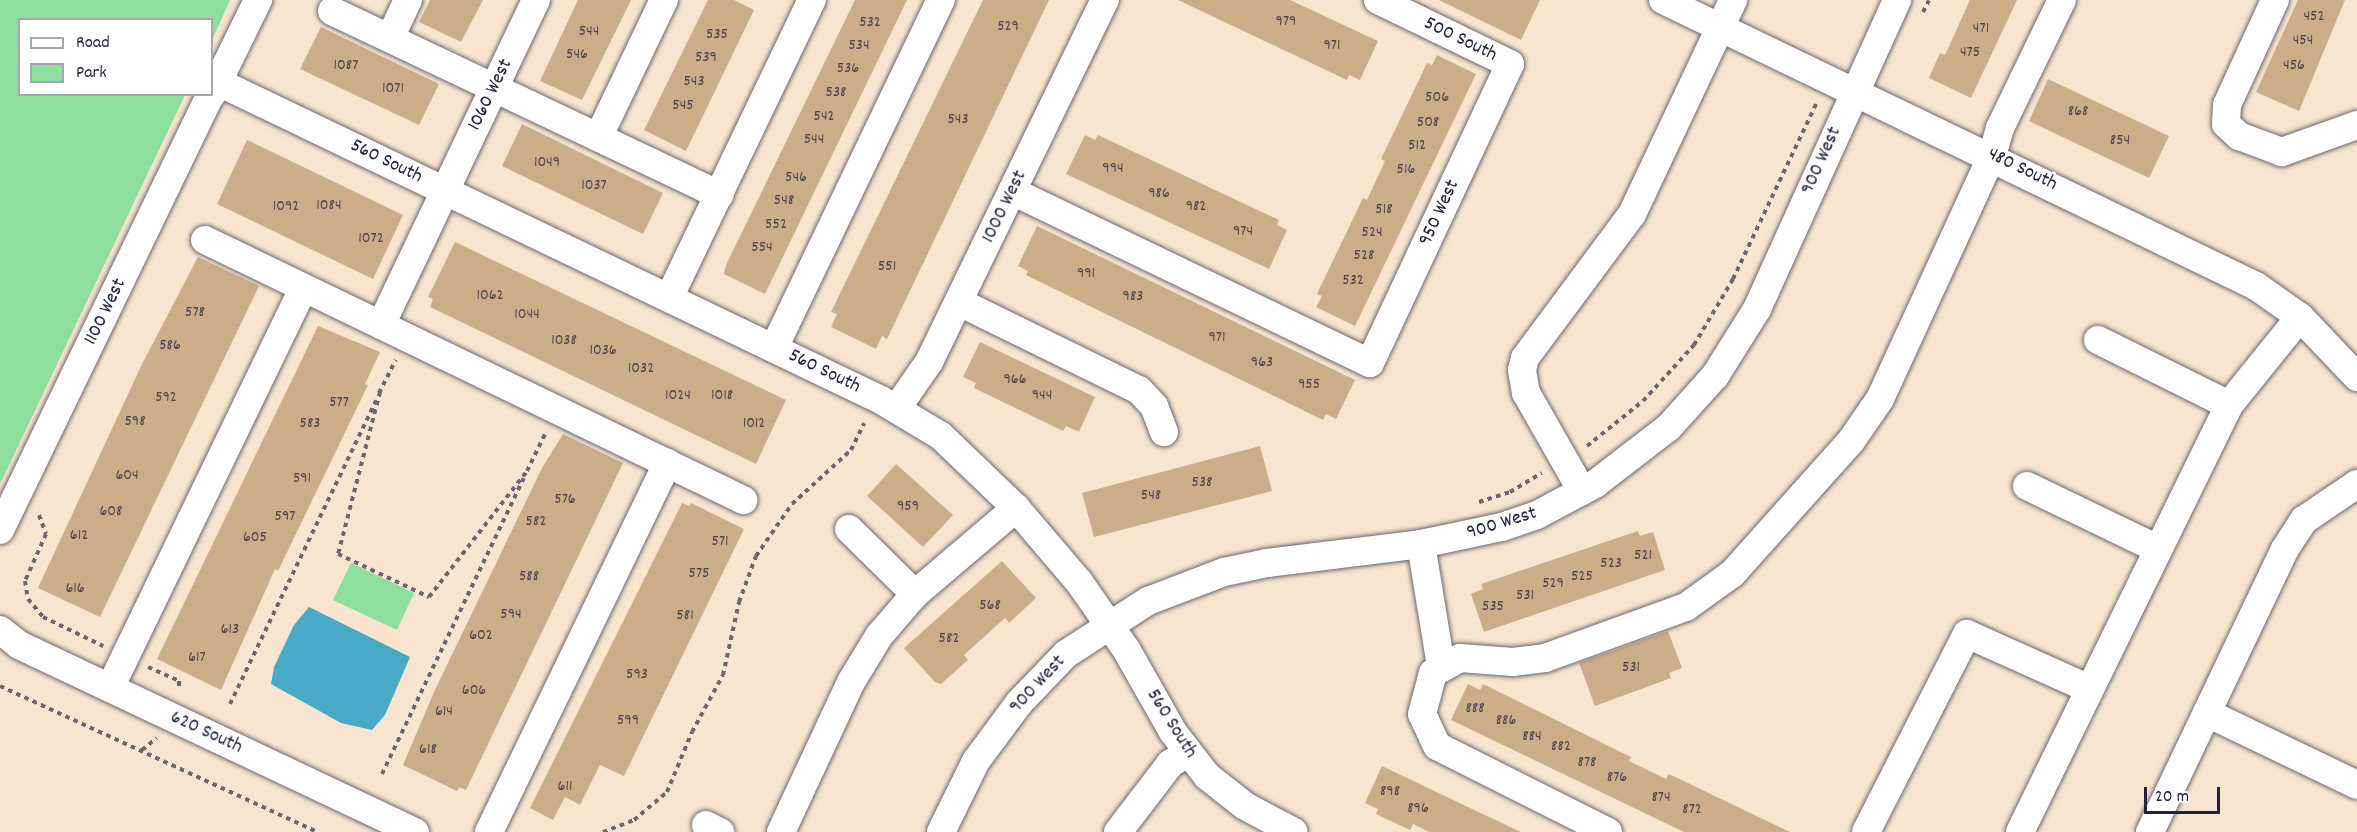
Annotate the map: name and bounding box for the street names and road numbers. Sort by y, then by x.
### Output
street label: 500 South [1419,12,1501,68]
street label: 1060 West [463,55,519,135]
street label: 900 West [1796,123,1848,199]
street label: 560 South [346,134,426,190]
street label: 480 South [1983,143,2061,197]
street label: 1000 West [977,167,1033,247]
street label: 950 West [1414,176,1466,250]
street label: 1100 West [80,275,132,349]
street label: 560 South [784,344,864,400]
street label: 900 West [1464,502,1540,546]
street label: 900 West [1005,651,1071,719]
street label: 560 South [1140,685,1202,763]
street label: 620 South [166,706,246,760]

